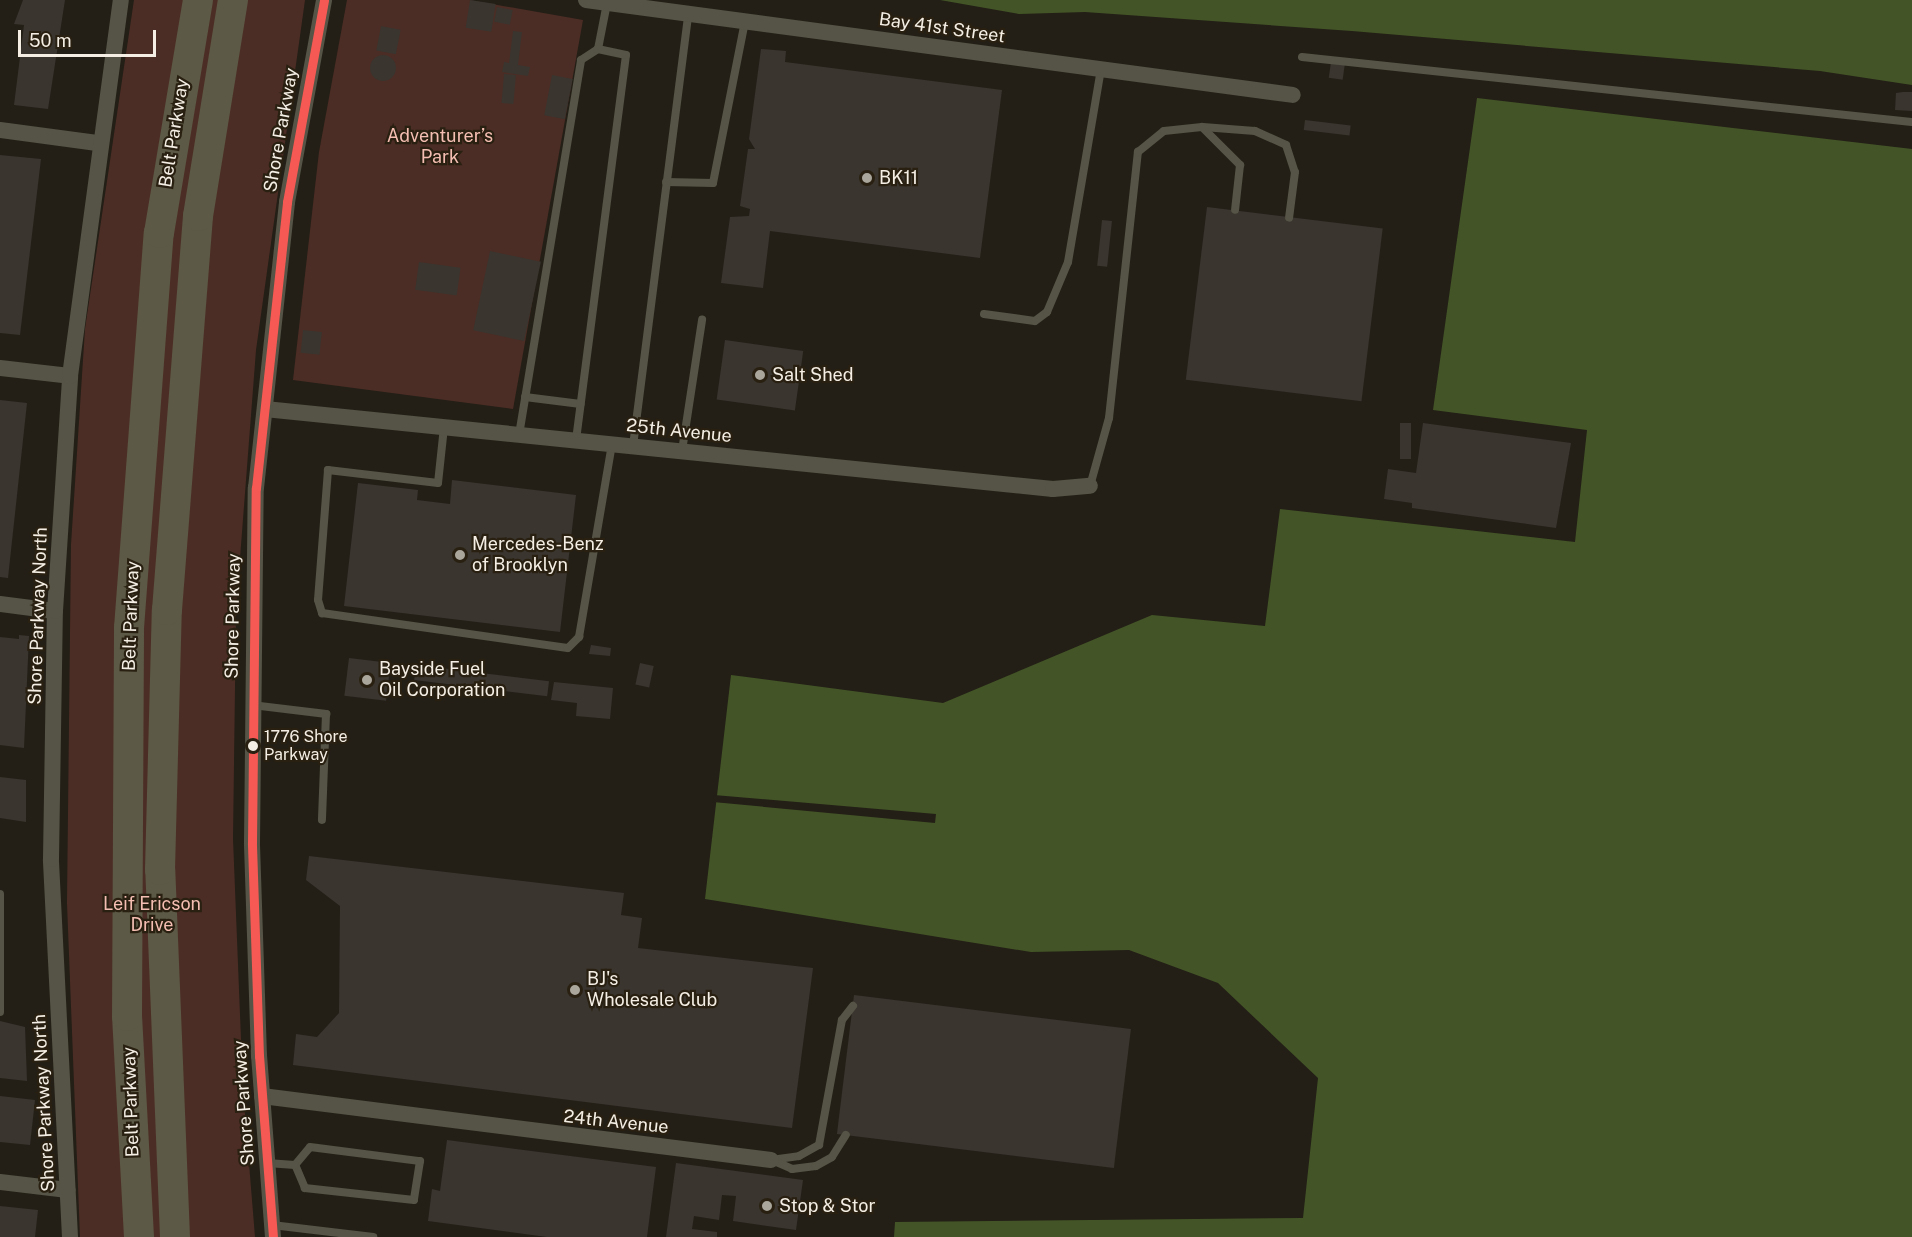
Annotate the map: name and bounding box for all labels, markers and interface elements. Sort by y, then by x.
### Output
street label: Bay 41st Street [878,8,1006,48]
scale bar [21,18,159,56]
text: 50 m [29,30,72,51]
street label: Shore Parkway [259,66,303,194]
street label: Belt Parkway [155,77,193,189]
park label: Adventurer’s Park [387,126,493,168]
place label: BK11 [879,167,918,189]
marker: BK11 [860,171,874,185]
place label: Salt Shed [772,364,853,386]
marker: Salt Shed [753,368,767,382]
street label: 25th Avenue [625,415,733,447]
street label: Shore Parkway North [24,527,52,705]
place label: Mercedes-Benz of Brooklyn [472,534,604,576]
marker: Mercedes-Benz of Brooklyn [453,548,467,562]
street label: Shore Parkway [221,553,245,679]
street label: Belt Parkway [118,561,144,671]
place label: Bayside Fuel Oil Corporation [379,659,505,702]
marker: Bayside Fuel Oil Corporation [360,673,374,687]
place label: 1776 Shore Parkway [264,727,348,765]
marker: 1776 Shore Parkway [247,740,259,752]
park label: Leif Ericson Drive [103,894,201,936]
place label: BJ's Wholesale Club [587,969,717,1012]
marker: BJ's Wholesale Club [568,983,582,997]
street label: Shore Parkway North [29,1014,59,1192]
street label: Shore Parkway [229,1039,259,1167]
street label: Belt Parkway [118,1047,144,1157]
street label: 24th Avenue [562,1106,670,1138]
place label: Stop & Stor [779,1195,876,1217]
marker: Stop & Stor [760,1199,774,1213]

